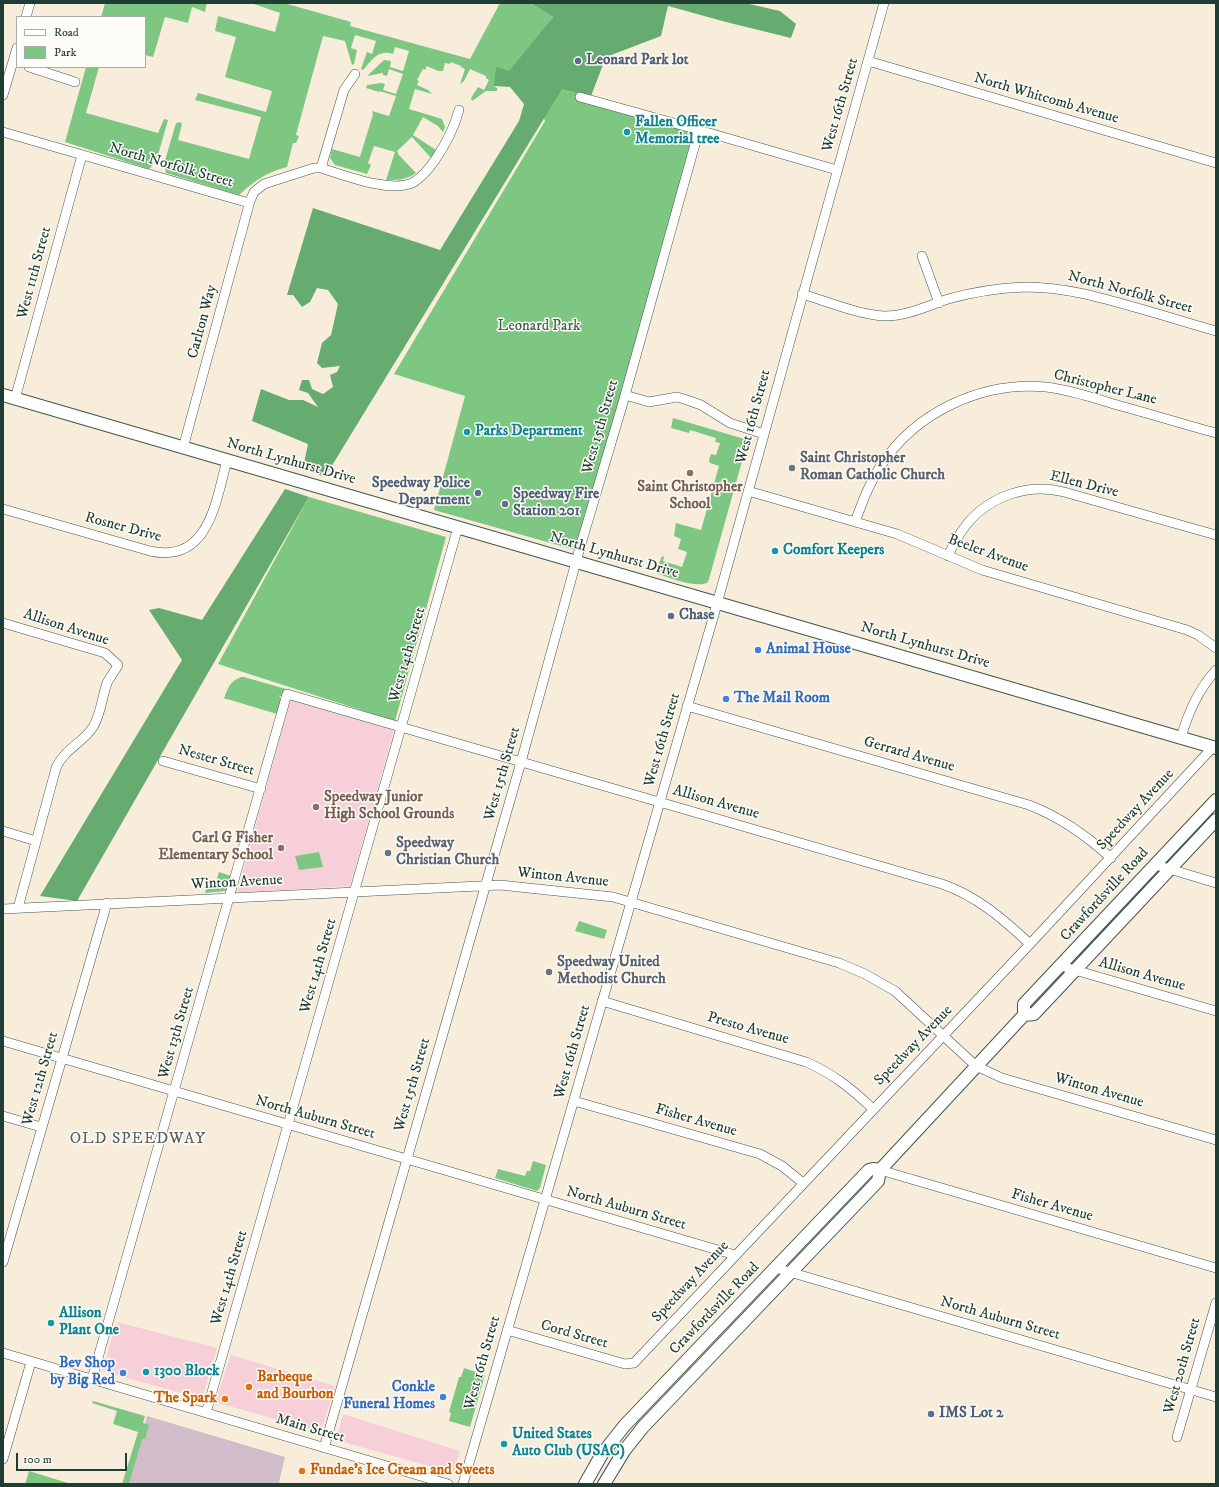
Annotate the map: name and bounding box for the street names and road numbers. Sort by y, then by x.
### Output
street label: West 16th Street [819,56,863,154]
street label: North Whitcomb Avenue [972,70,1120,128]
street label: North Norfolk Street [107,140,235,192]
street label: West 11th Street [14,225,56,321]
street label: North Norfolk Street [1066,268,1194,318]
street label: Carlton Way [185,283,221,361]
street label: Christopher Lane [1051,366,1159,410]
street label: West 16th Street [733,368,775,466]
street label: West 15th Street [579,378,623,476]
street label: North Lynhurst Drive [224,435,358,489]
street label: Ellen Drive [1048,468,1120,502]
street label: Rosner Drive [83,509,163,547]
street label: North Lynhurst Drive [547,529,681,583]
street label: Beeler Avenue [945,531,1031,577]
street label: Allison Avenue [21,606,111,650]
street label: West 14th Street [386,606,430,704]
street label: North Lynhurst Drive [858,619,992,673]
street label: West 16th Street [641,691,685,789]
street label: West 15th Street [481,725,525,823]
street label: Gerrard Avenue [861,733,957,777]
street label: Nester Street [176,742,256,780]
street label: Speedway Avenue [1094,766,1178,854]
street label: Allison Avenue [671,782,761,824]
street label: Crawfordsville Road [1057,845,1153,945]
street label: Winton Avenue [516,864,610,892]
street label: Winton Avenue [191,872,283,894]
street label: West 14th Street [297,917,341,1015]
street label: Allison Avenue [1097,954,1187,996]
street label: West 13th Street [155,985,199,1081]
street label: Speedway Avenue [871,1002,957,1090]
street label: West 16th Street [551,1003,595,1101]
street label: Presto Avenue [705,1009,791,1049]
street label: West 12th Street [19,1030,63,1128]
street label: West 15th Street [391,1036,435,1134]
street label: Winton Avenue [1052,1070,1146,1112]
street label: North Auburn Street [253,1092,377,1144]
street label: Fisher Avenue [653,1101,739,1141]
street label: North Auburn Street [564,1183,688,1235]
street label: Fisher Avenue [1009,1186,1095,1226]
street label: West 14th Street [208,1229,252,1327]
street label: Speedway Avenue [649,1238,733,1326]
street label: Crawfordsville Road [666,1259,764,1359]
street label: North Auburn Street [938,1293,1062,1345]
street label: West 16th Street [461,1314,505,1412]
street label: West 20th Street [1161,1316,1205,1416]
street label: Cord Street [538,1317,610,1353]
street label: Main Street [274,1411,346,1447]

